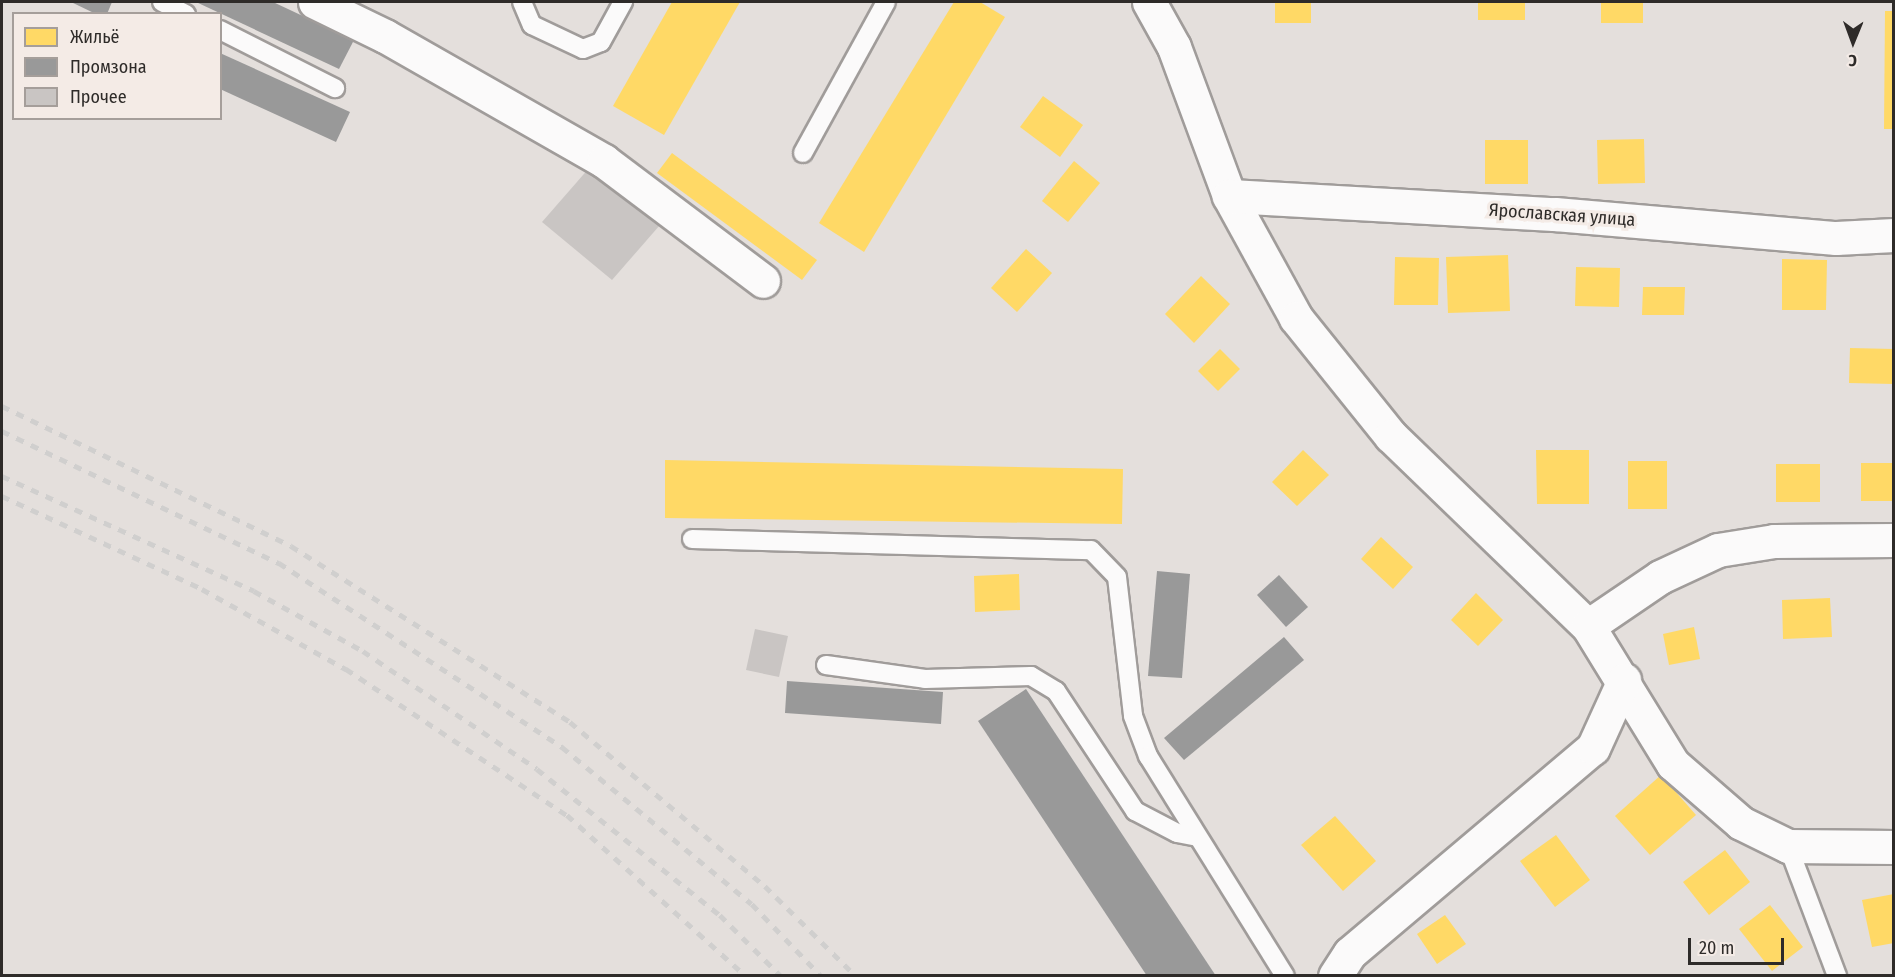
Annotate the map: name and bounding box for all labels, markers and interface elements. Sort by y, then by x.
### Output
legend [12,12,222,120]
north arrow [1823,12,1883,72]
text: Жильё [70,26,120,48]
text: С [1848,51,1857,70]
text: Промзона [70,56,147,78]
text: Прочее [70,86,127,108]
street label: Ярославская улица [1488,199,1636,231]
scale bar [1691,926,1787,964]
text: 20 m [1699,937,1734,959]

